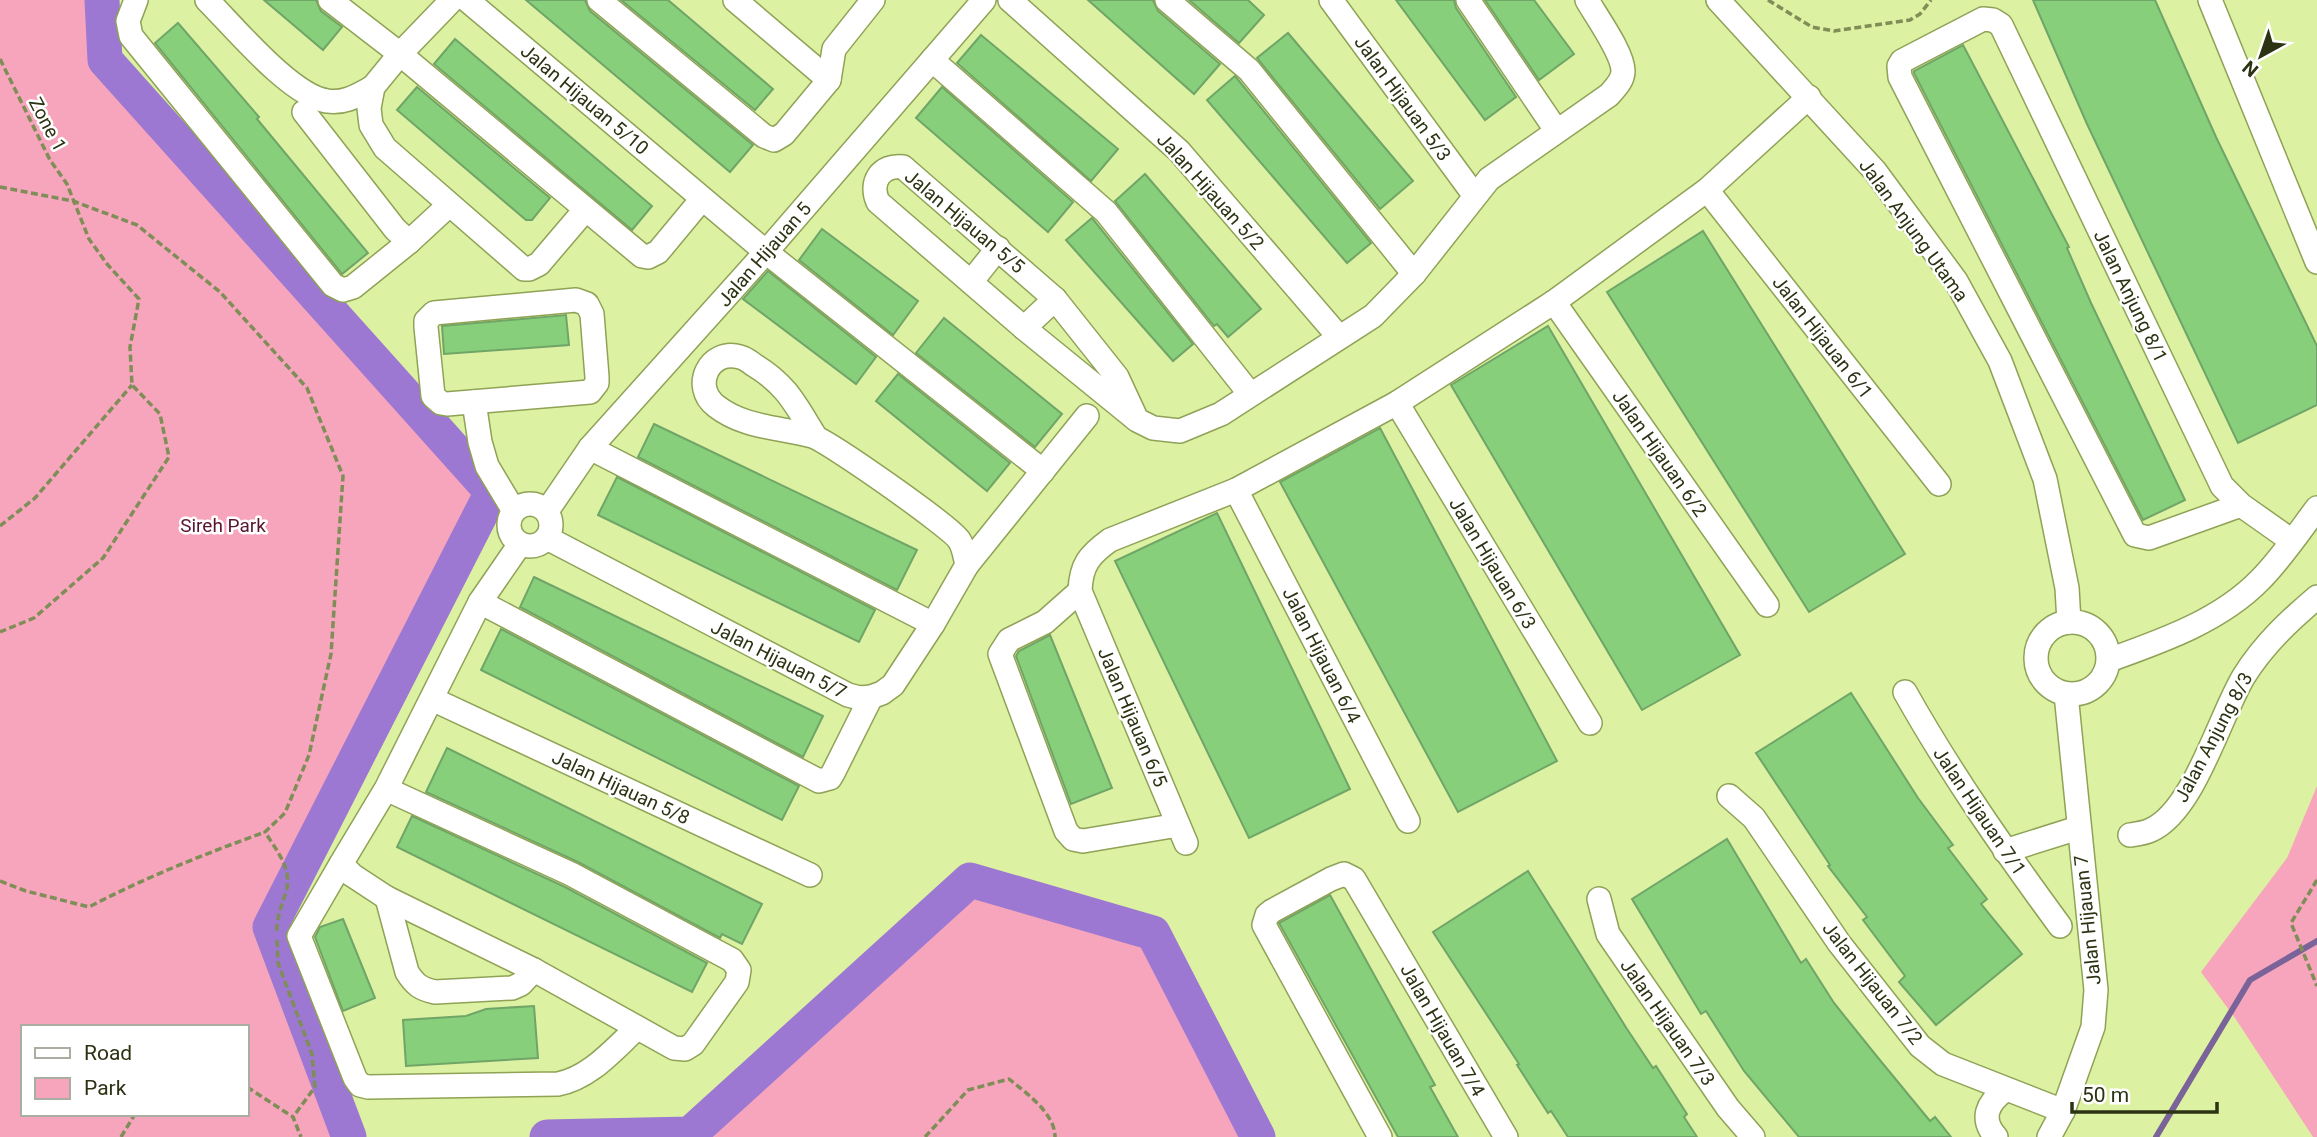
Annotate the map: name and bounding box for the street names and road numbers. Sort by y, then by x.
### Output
street label: Jalan Hijauan 5/3 [1349,31,1456,165]
street label: Jalan Hijauan 5/10 [516,39,653,160]
street label: Zone 1 [24,93,71,155]
street label: Jalan Hijauan 5/2 [1152,128,1269,254]
street label: Jalan Anjung Utama [1854,155,1973,306]
street label: Jalan Hijauan 5/5 [900,165,1029,278]
street label: Jalan Hijauan 5 [713,197,816,311]
street label: Jalan Anjung 8/1 [2089,226,2172,366]
street label: Jalan Hijauan 6/1 [1768,271,1878,403]
street label: Jalan Hijauan 6/2 [1607,386,1712,521]
street label: Jalan Hijauan 6/3 [1444,493,1541,633]
street label: Jalan Hijauan 6/4 [1277,584,1366,727]
street label: Jalan Hijauan 5/7 [707,615,850,704]
street label: Jalan Hijauan 6/5 [1093,644,1172,790]
street label: Jalan Anjung 8/3 [2169,668,2257,806]
street label: Jalan Hijauan 7/1 [1928,743,2031,880]
street label: Jalan Hijauan 5/8 [548,745,693,829]
street label: Jalan Hijauan 7 [2069,854,2106,986]
street label: Jalan Hijauan 7/2 [1818,917,1928,1049]
street label: Jalan Hijauan 7/3 [1615,955,1720,1090]
street label: Jalan Hijauan 7/4 [1395,960,1490,1101]

